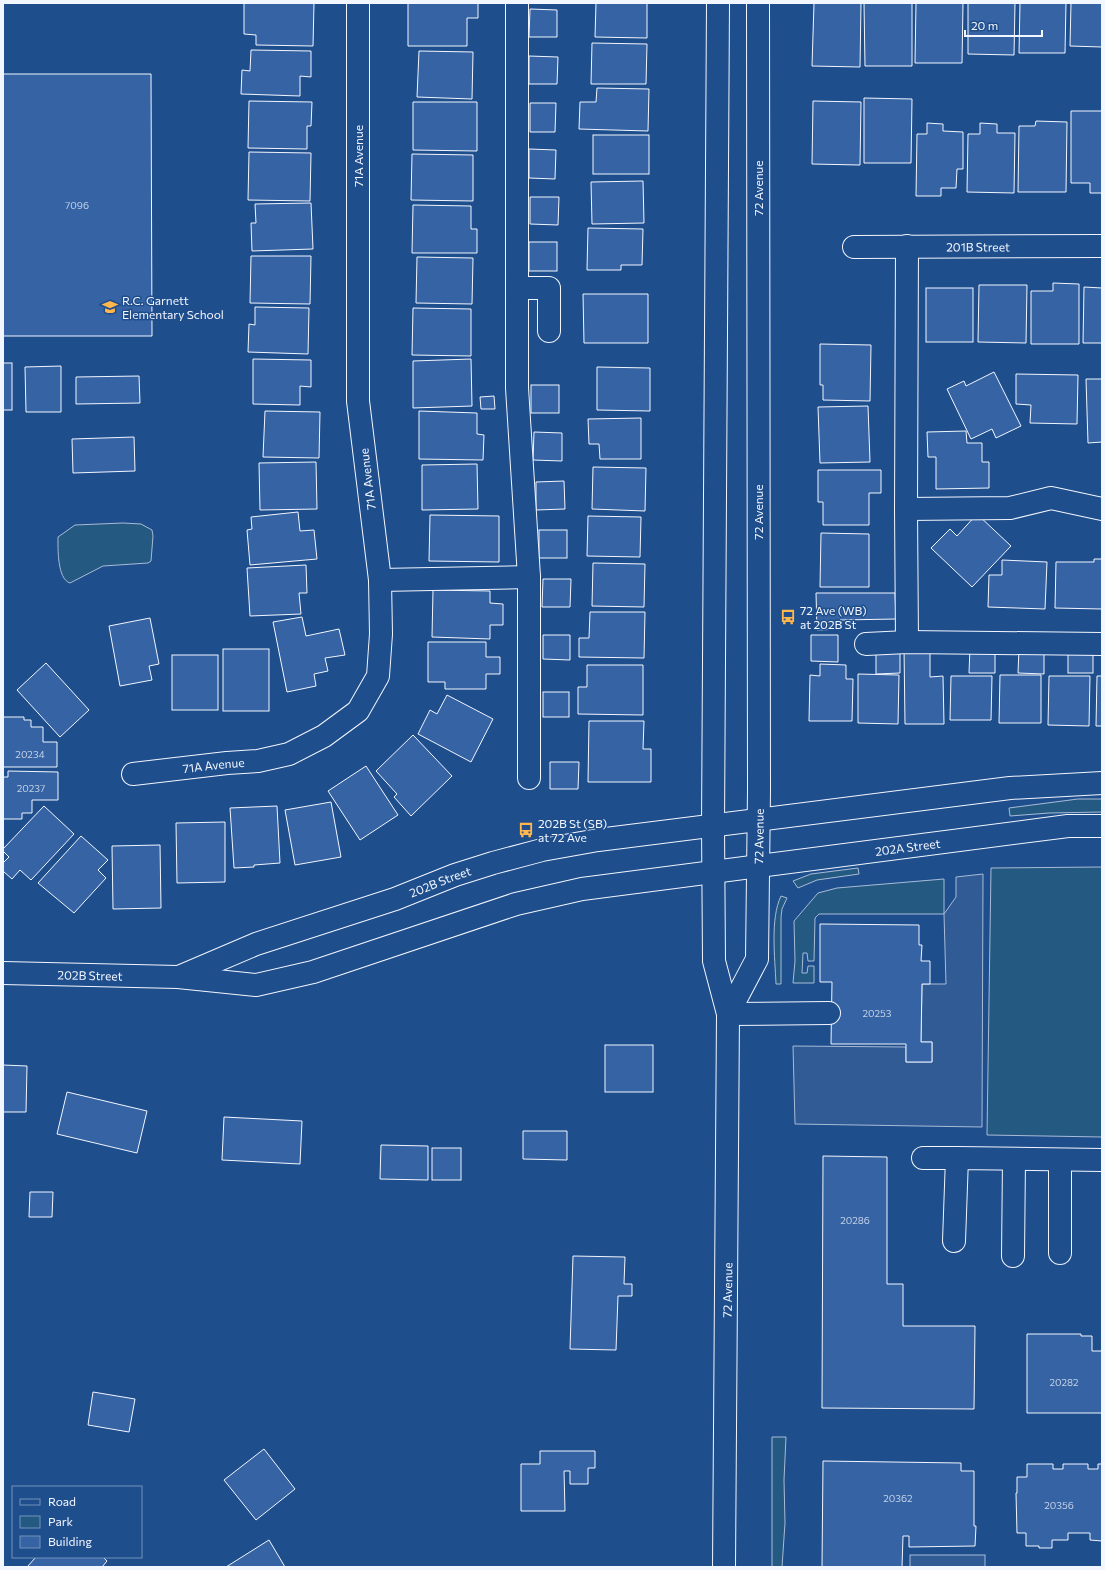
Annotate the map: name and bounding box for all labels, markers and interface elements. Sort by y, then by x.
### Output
scale bar [965,12,1042,38]
text: 20 m [971,18,998,32]
street label: 71A Avenue [351,125,365,187]
street label: 72 Avenue [751,160,765,216]
house number: 7096 [65,199,89,211]
street label: 201B Street [946,239,1010,254]
place label: R.C. Garnett Elementary School [122,293,224,321]
school or university icon: R.C. Garnett Elementary School [101,298,119,316]
street label: 71A Avenue [356,447,378,511]
street label: 72 Avenue [751,484,765,540]
place label: 72 Ave (WB) at 202B St [800,603,867,631]
bus stop icon: 72 Ave (WB) at 202B St [779,608,797,626]
house number: 20234 [15,748,45,760]
street label: 71A Avenue [182,755,245,775]
house number: 20237 [17,782,45,794]
street label: 72 Avenue [751,808,766,864]
place label: 202B St (SB) at 72 Ave [538,816,607,844]
bus stop icon: 202B St (SB) at 72 Ave [517,821,535,839]
street label: 202A Street [874,836,941,858]
street label: 202B Street [407,863,473,900]
street label: 202B Street [57,967,123,983]
house number: 20253 [862,1007,892,1019]
house number: 20286 [840,1214,870,1226]
street label: 72 Avenue [720,1262,734,1318]
house number: 20282 [1049,1376,1079,1388]
legend [12,1486,142,1558]
house number: 20362 [883,1492,913,1504]
text: Road [48,1494,76,1508]
house number: 20356 [1044,1499,1074,1511]
text: Park [48,1514,74,1528]
text: Building [48,1534,92,1548]

